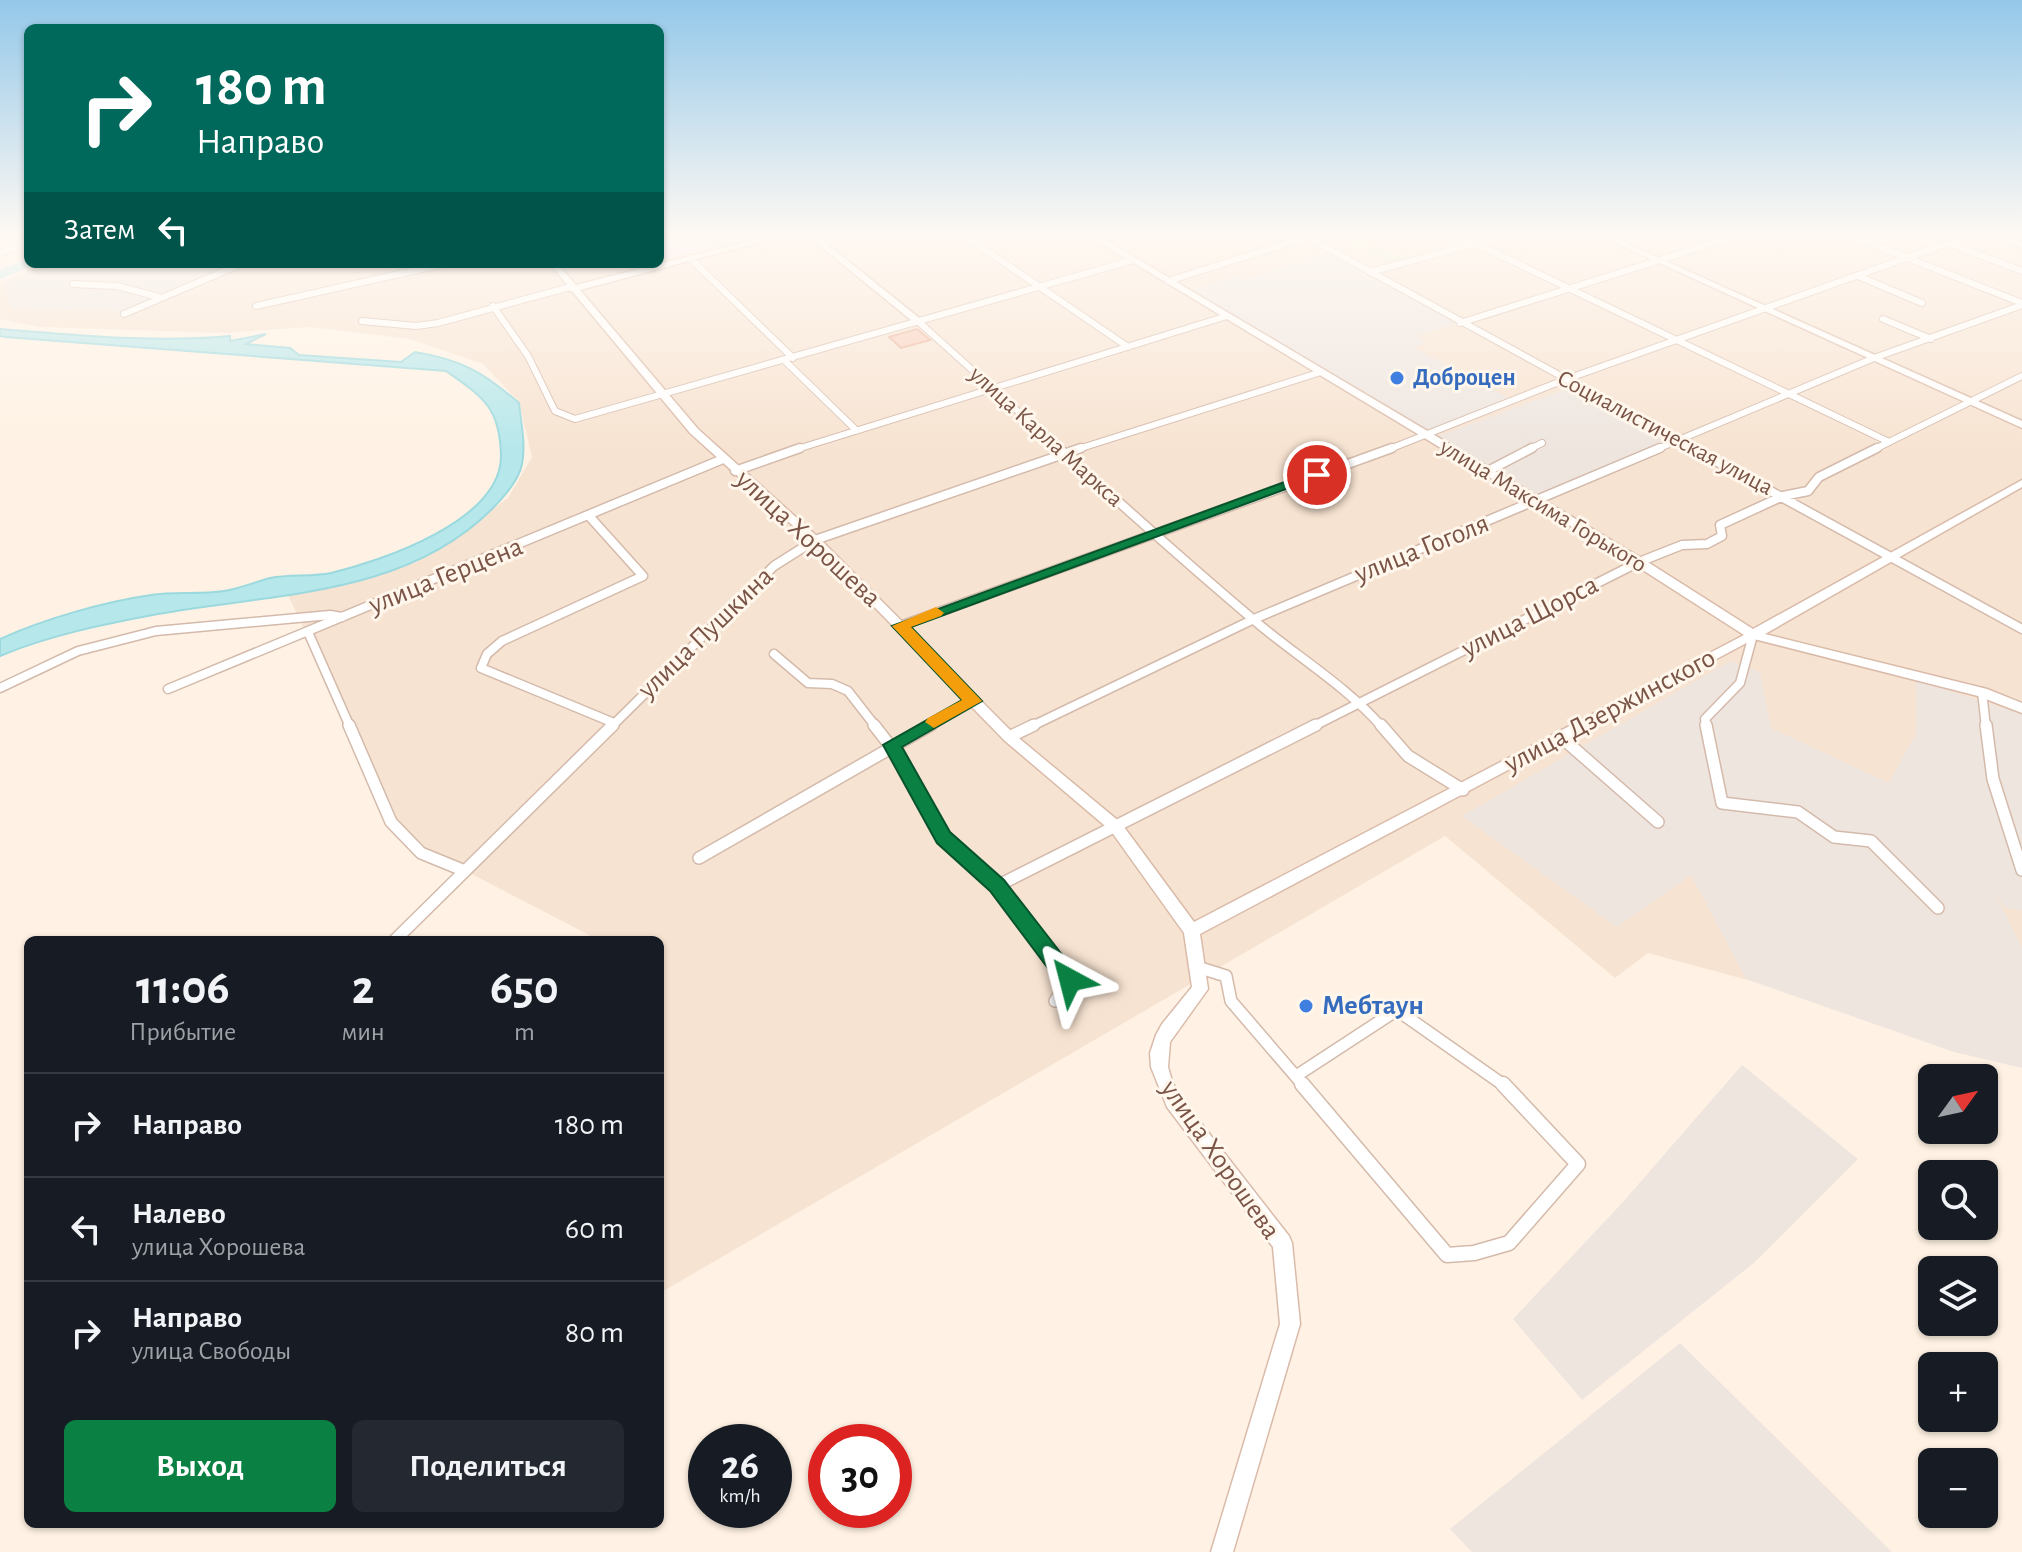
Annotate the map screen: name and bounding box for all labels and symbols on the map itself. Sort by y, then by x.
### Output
street label: улица Карла Маркса [964,361,1127,512]
place label: Доброцен [1413,366,1516,390]
street label: Социалистическая улица [1553,366,1777,500]
marker: Доброцен [1388,369,1406,387]
street label: улица Максима Горького [1435,434,1651,577]
pin [1283,441,1351,509]
street label: улица Хорошева [729,464,886,613]
street label: улица Гоголя [1350,509,1493,589]
street label: улица Герцена [364,532,527,620]
street label: улица Пушкина [632,562,779,705]
street label: улица Щорса [1456,571,1603,664]
street label: улица Дзержинского [1499,644,1720,779]
position arrow [1028,938,1112,1022]
place label: Мебтаун [1322,992,1424,1020]
marker: Мебтаун [1297,997,1315,1015]
north arrow [1918,1064,1998,1144]
street label: улица Хорошева [1154,1075,1285,1245]
speed limit sign: 30 [808,1424,912,1528]

